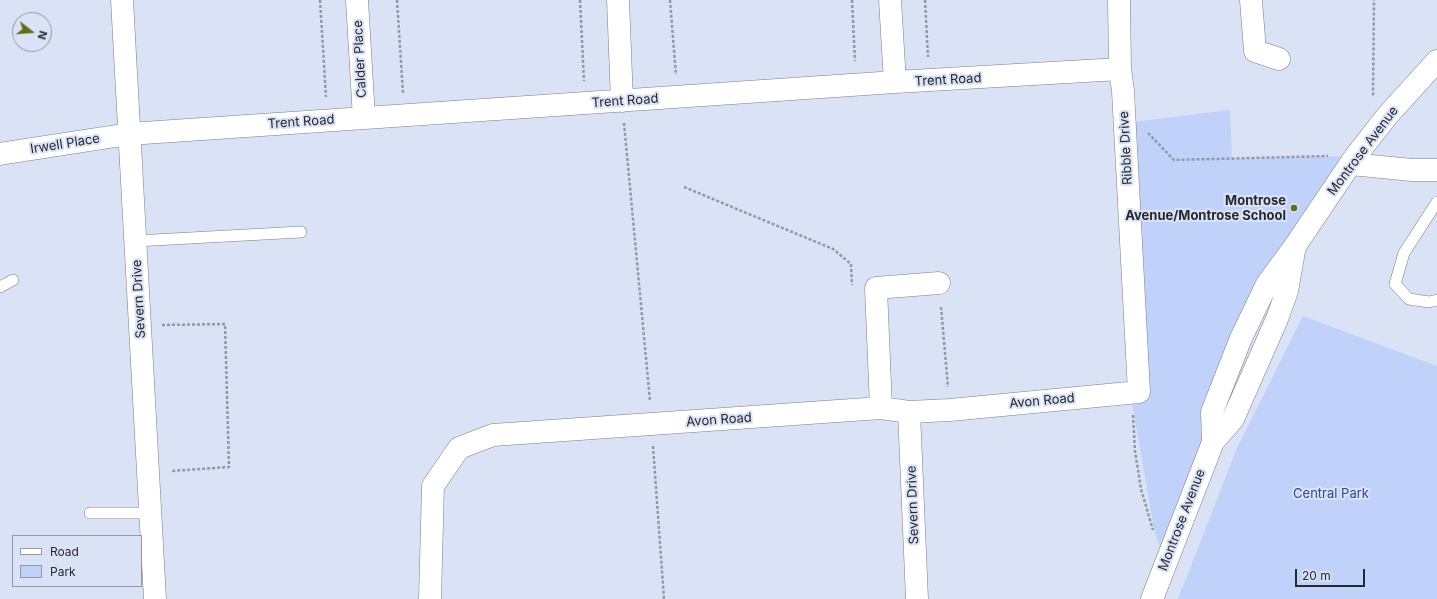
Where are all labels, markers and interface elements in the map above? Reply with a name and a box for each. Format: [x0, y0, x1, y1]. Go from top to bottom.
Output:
north arrow [12, 12, 52, 52]
street label: Calder Place [350, 20, 370, 98]
text: N [35, 29, 50, 41]
street label: Trent Road [914, 70, 982, 90]
street label: Trent Road [591, 91, 659, 111]
street label: Montrose Avenue [1324, 103, 1402, 199]
street label: Ribble Drive [1116, 111, 1136, 185]
street label: Trent Road [267, 112, 335, 132]
street label: Irwell Place [29, 131, 101, 157]
place label: Montrose Avenue/Montrose School [1125, 193, 1286, 224]
marker: Montrose Avenue/Montrose School [1289, 203, 1299, 213]
street label: Severn Drive [129, 259, 149, 339]
street label: Avon Road [1009, 390, 1075, 412]
street label: Avon Road [686, 410, 752, 430]
street label: Severn Drive [904, 465, 922, 545]
street label: Montrose Avenue [1155, 467, 1209, 573]
park label: Central Park [1293, 486, 1369, 502]
legend [12, 535, 142, 587]
text: Road [50, 544, 79, 559]
scale bar [1297, 561, 1367, 587]
text: Park [50, 564, 76, 579]
text: 20 m [1302, 568, 1331, 583]

